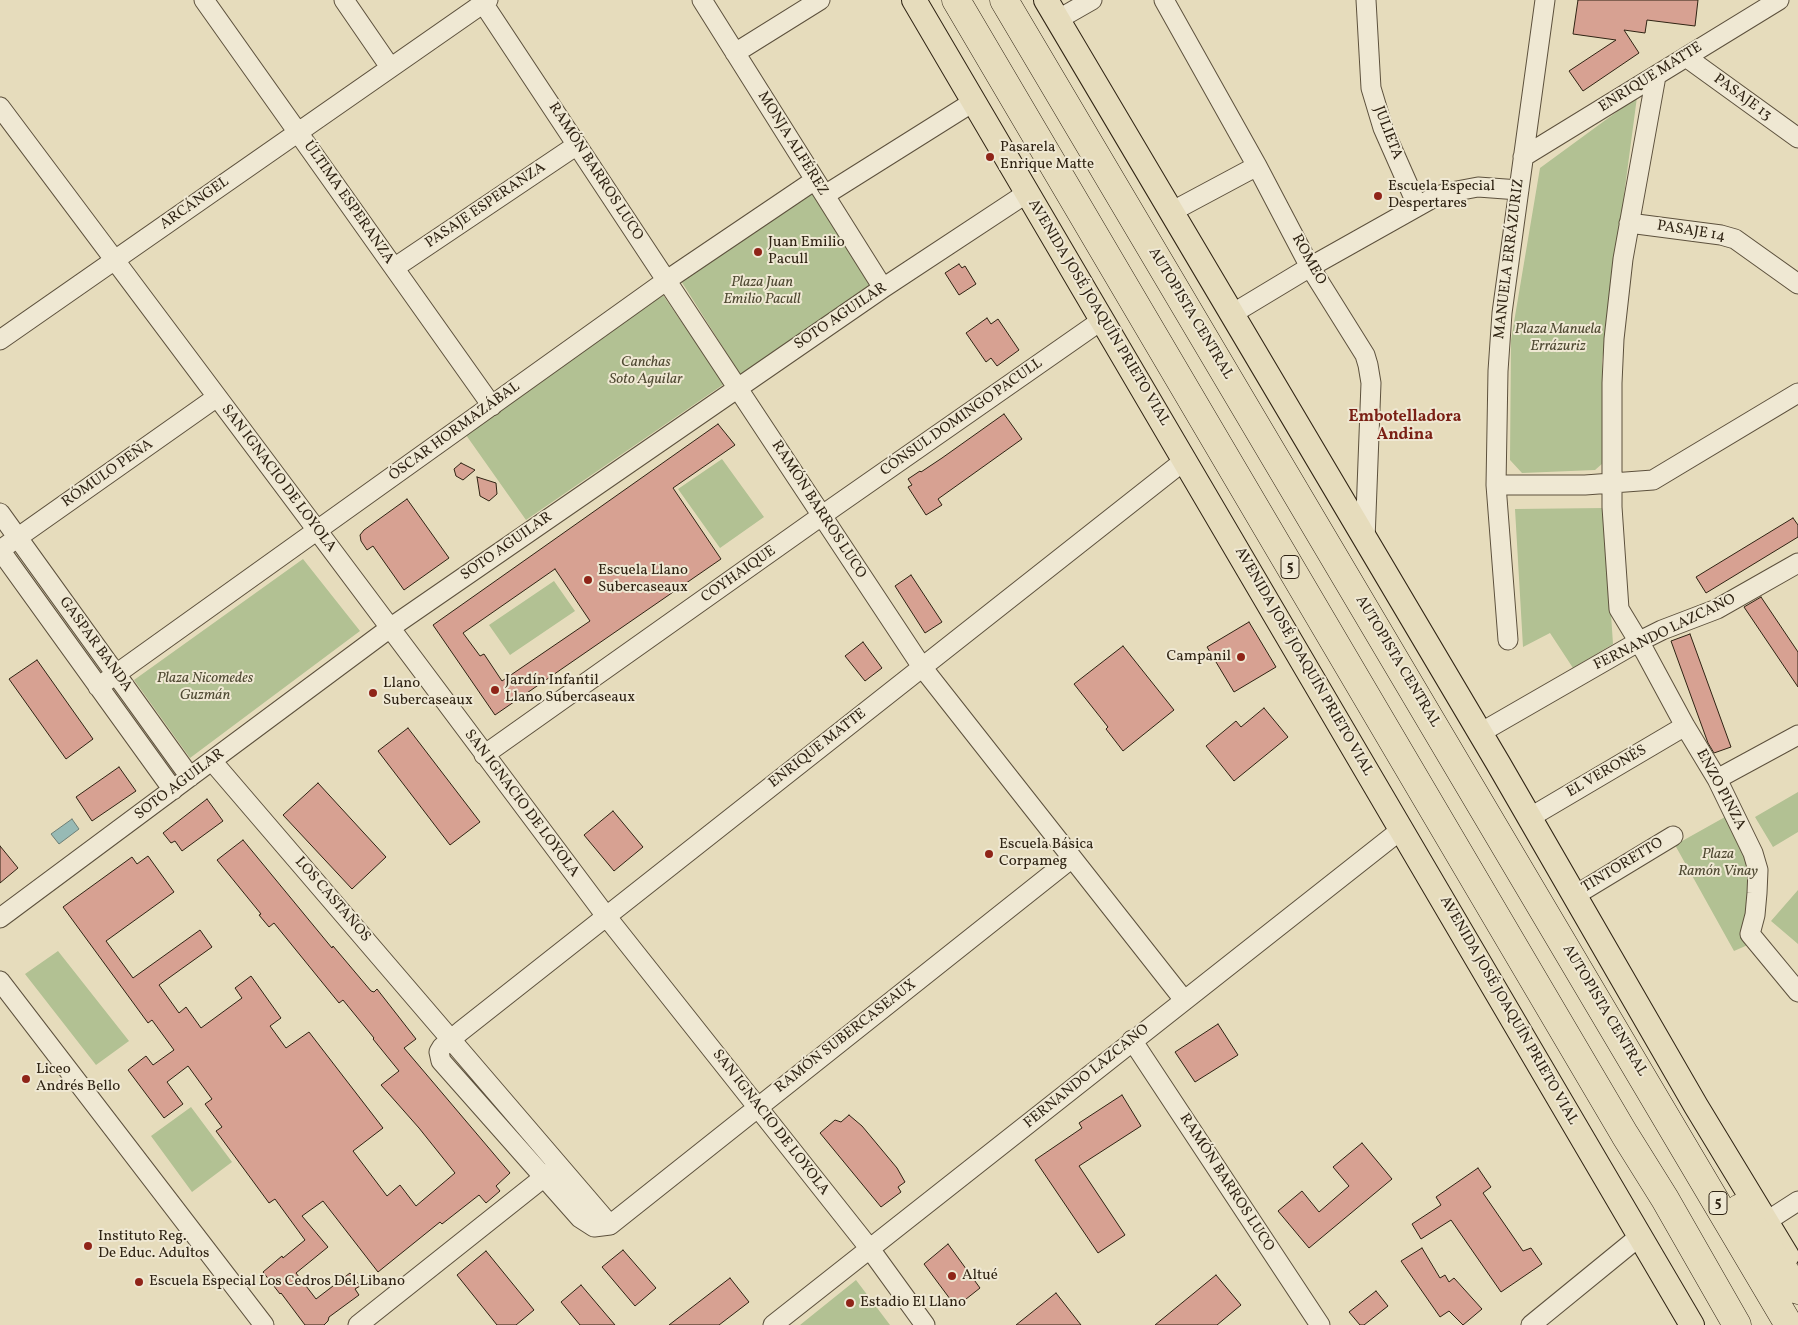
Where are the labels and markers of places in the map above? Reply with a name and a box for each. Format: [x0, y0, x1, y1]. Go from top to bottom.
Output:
place label: Pasarela Enrique Matte [1000, 139, 1094, 174]
marker: Pasarela Enrique Matte [984, 151, 996, 163]
place label: Escuela Especial Despertares [1388, 178, 1495, 213]
marker: Escuela Especial Despertares [1372, 190, 1384, 202]
place label: Juan Emilio Pacull [768, 234, 845, 269]
marker: Juan Emilio Pacull [752, 246, 764, 258]
place label: Escuela Llano Subercaseaux [598, 562, 688, 597]
marker: Escuela Llano Subercaseaux [582, 574, 594, 586]
place label: Campanil [1166, 648, 1231, 666]
marker: Campanil [1235, 651, 1247, 663]
place label: Jardín Infantil Llano Subercaseaux [505, 672, 635, 707]
place label: Llano Subercaseaux [383, 675, 473, 710]
marker: Jardín Infantil Llano Subercaseaux [489, 684, 501, 696]
marker: Llano Subercaseaux [367, 687, 379, 699]
place label: Escuela Básica Corpameg [999, 836, 1094, 871]
marker: Escuela Básica Corpameg [983, 848, 995, 860]
place label: Liceo Andrés Bello [36, 1061, 120, 1096]
marker: Liceo Andrés Bello [20, 1073, 32, 1085]
place label: Instituto Reg. De Educ. Adultos [98, 1228, 209, 1263]
marker: Instituto Reg. De Educ. Adultos [82, 1240, 94, 1252]
place label: Altué [962, 1267, 998, 1285]
marker: Altué [946, 1270, 958, 1282]
place label: Escuela Especial Los Cedros Del Libano [149, 1273, 405, 1291]
marker: Escuela Especial Los Cedros Del Libano [133, 1276, 145, 1288]
place label: Estadio El Llano [860, 1294, 966, 1312]
marker: Estadio El Llano [844, 1297, 856, 1309]

